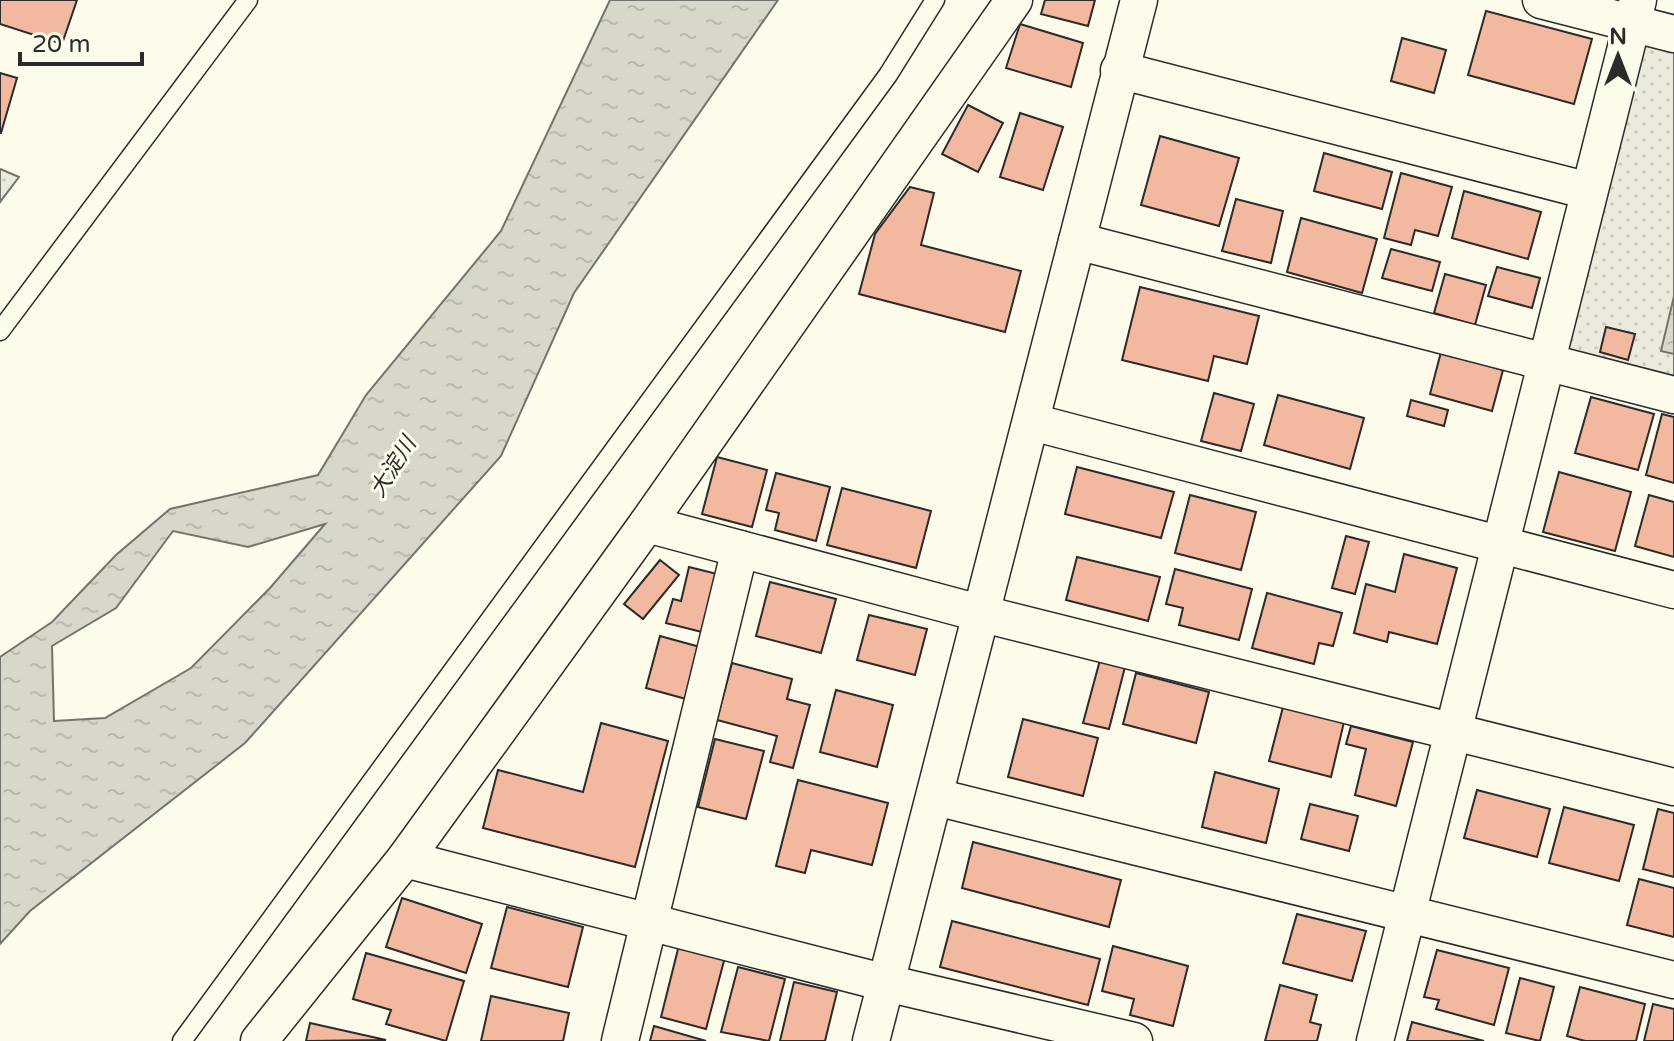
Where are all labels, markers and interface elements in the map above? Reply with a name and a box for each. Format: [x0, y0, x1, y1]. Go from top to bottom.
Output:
scale bar [20, 16, 142, 66]
north arrow [1578, 16, 1658, 96]
text: N [1609, 24, 1627, 50]
text: 20 m [32, 30, 90, 59]
water label: 大淀川 [364, 430, 423, 502]

